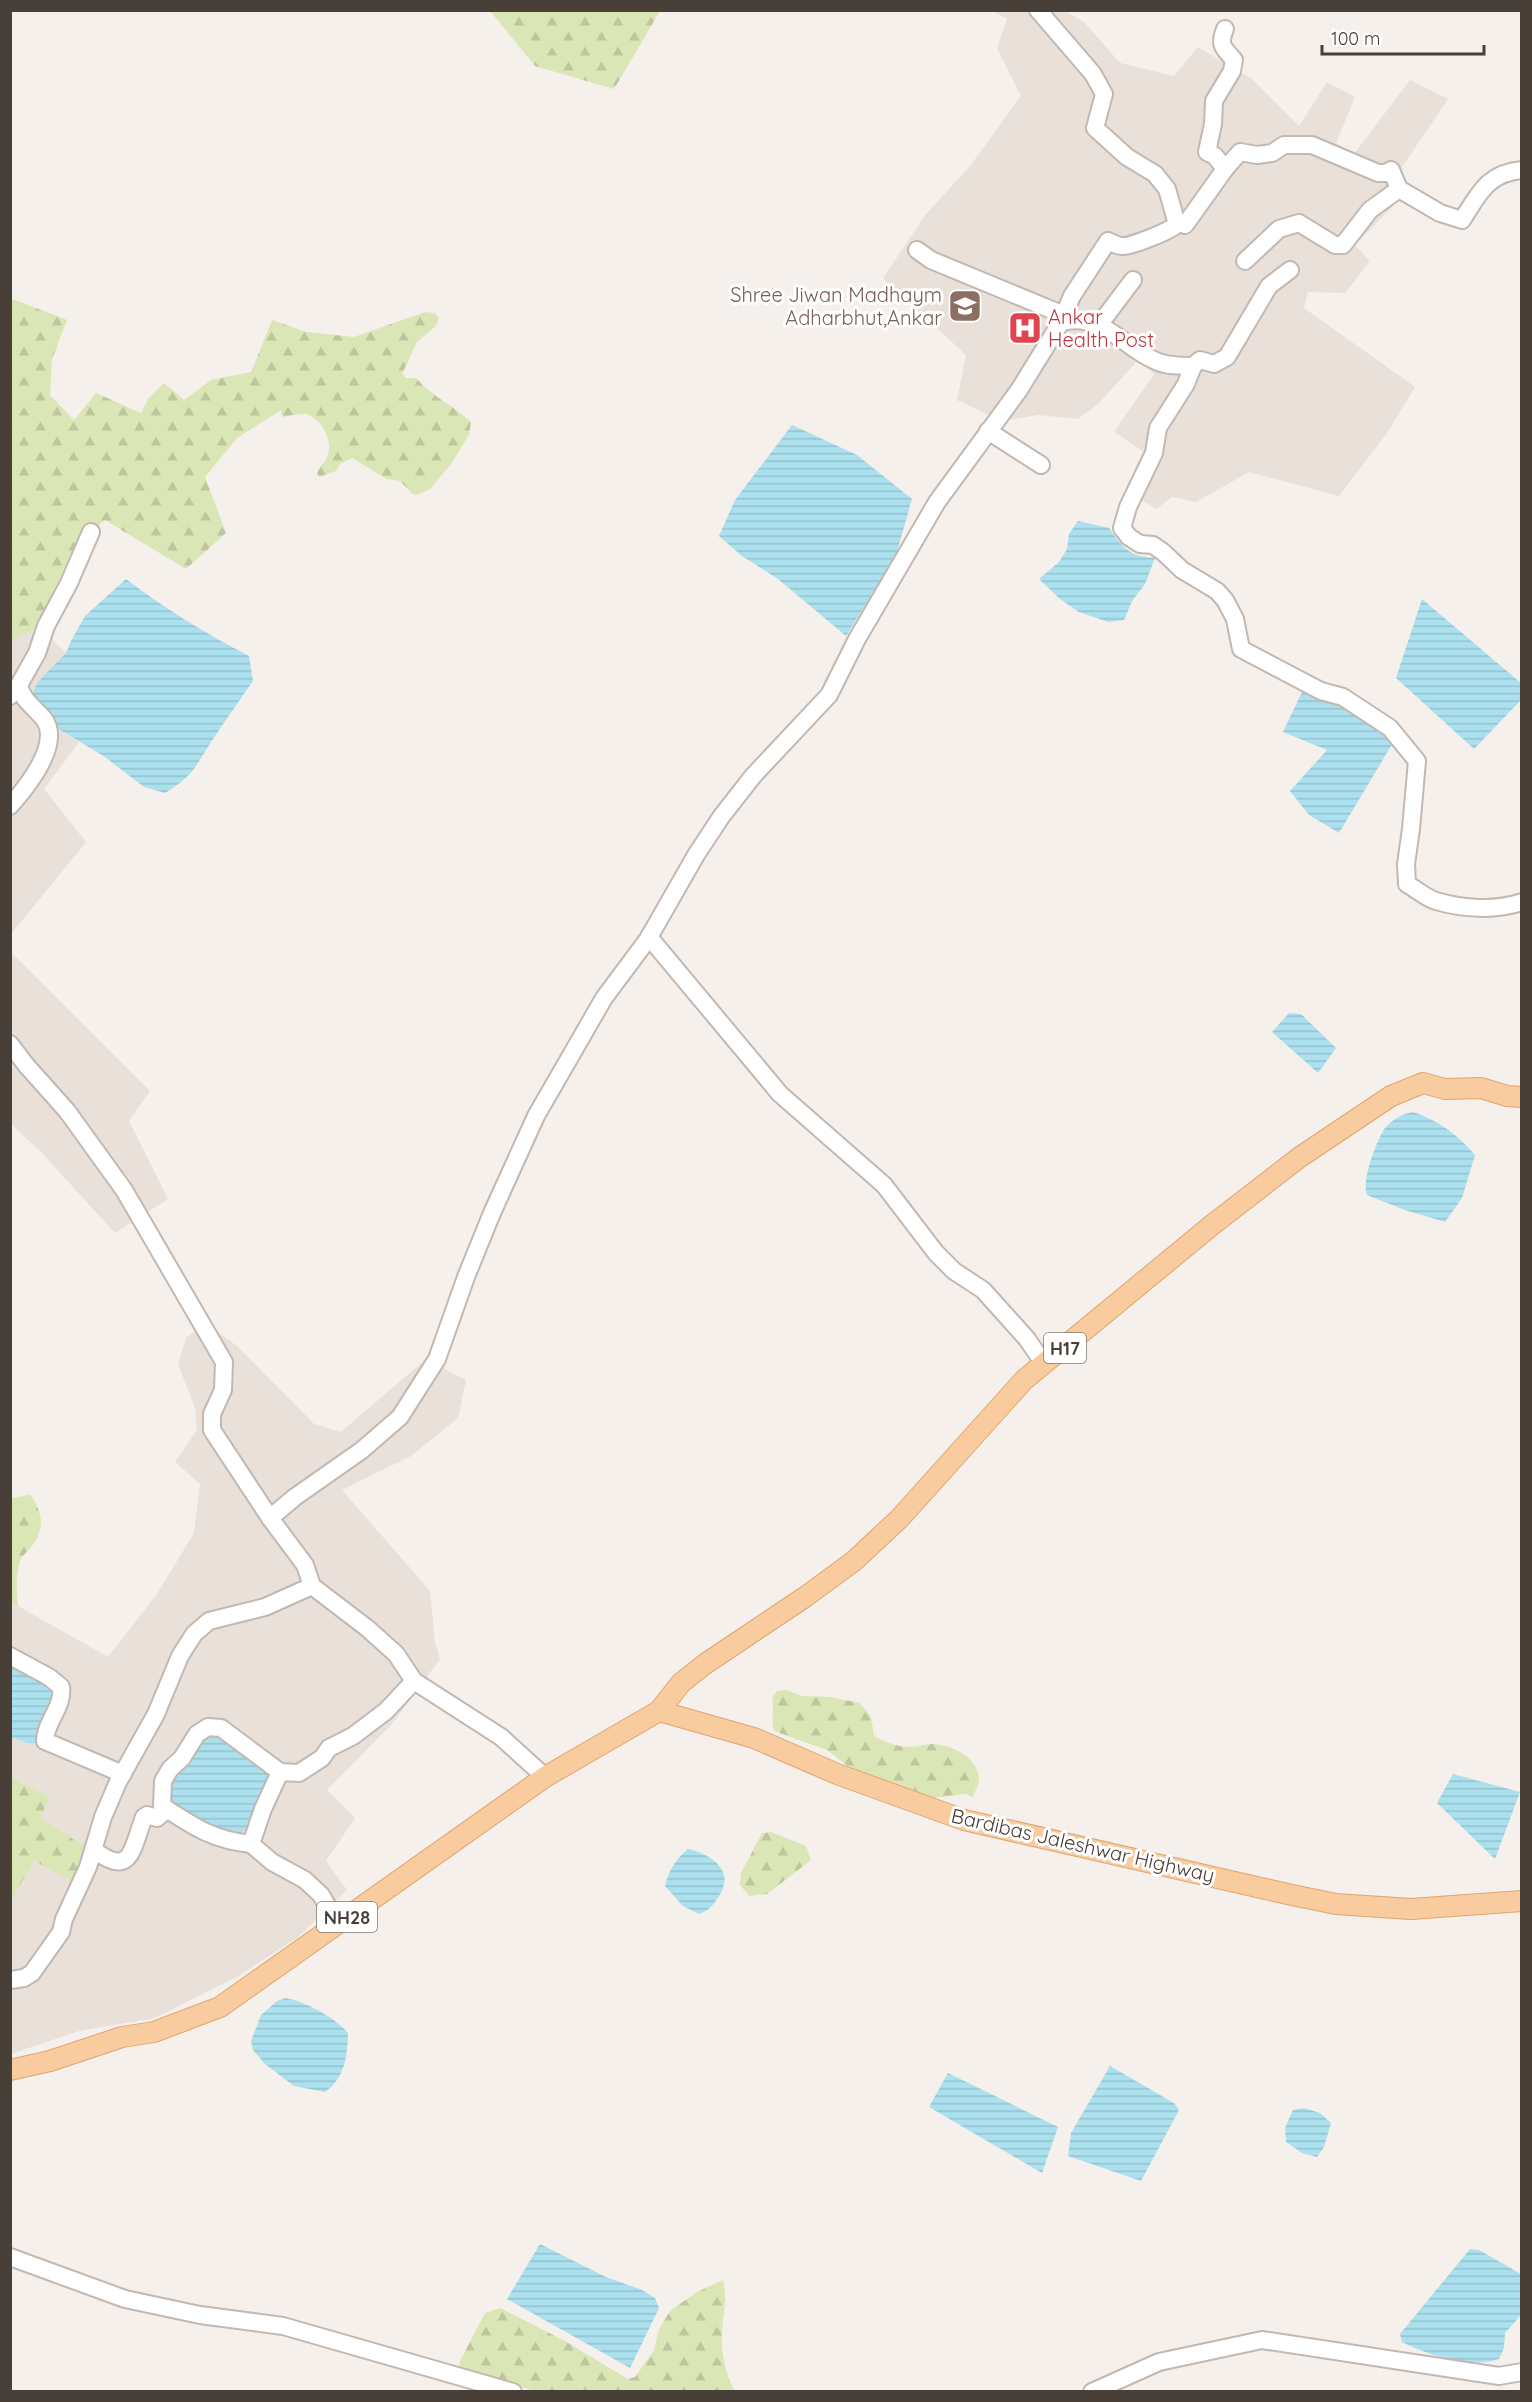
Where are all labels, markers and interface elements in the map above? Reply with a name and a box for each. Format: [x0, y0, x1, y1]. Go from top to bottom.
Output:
scale bar [1322, 18, 1484, 56]
text: 100 m [1331, 27, 1380, 50]
place label: Shree Jiwan Madhaym Adharbhut,Ankar [730, 282, 942, 330]
school or university icon: Shree Jiwan Madhaym Adharbhut,Ankar [947, 288, 983, 324]
place label: Ankar Health Post [1048, 304, 1154, 352]
hospital icon: Ankar Health Post [1007, 310, 1043, 346]
road number: H17 [1044, 1333, 1086, 1363]
street label: Bardibas Jaleshwar Highway [949, 1803, 1217, 1887]
road number: NH28 [317, 1902, 377, 1932]

